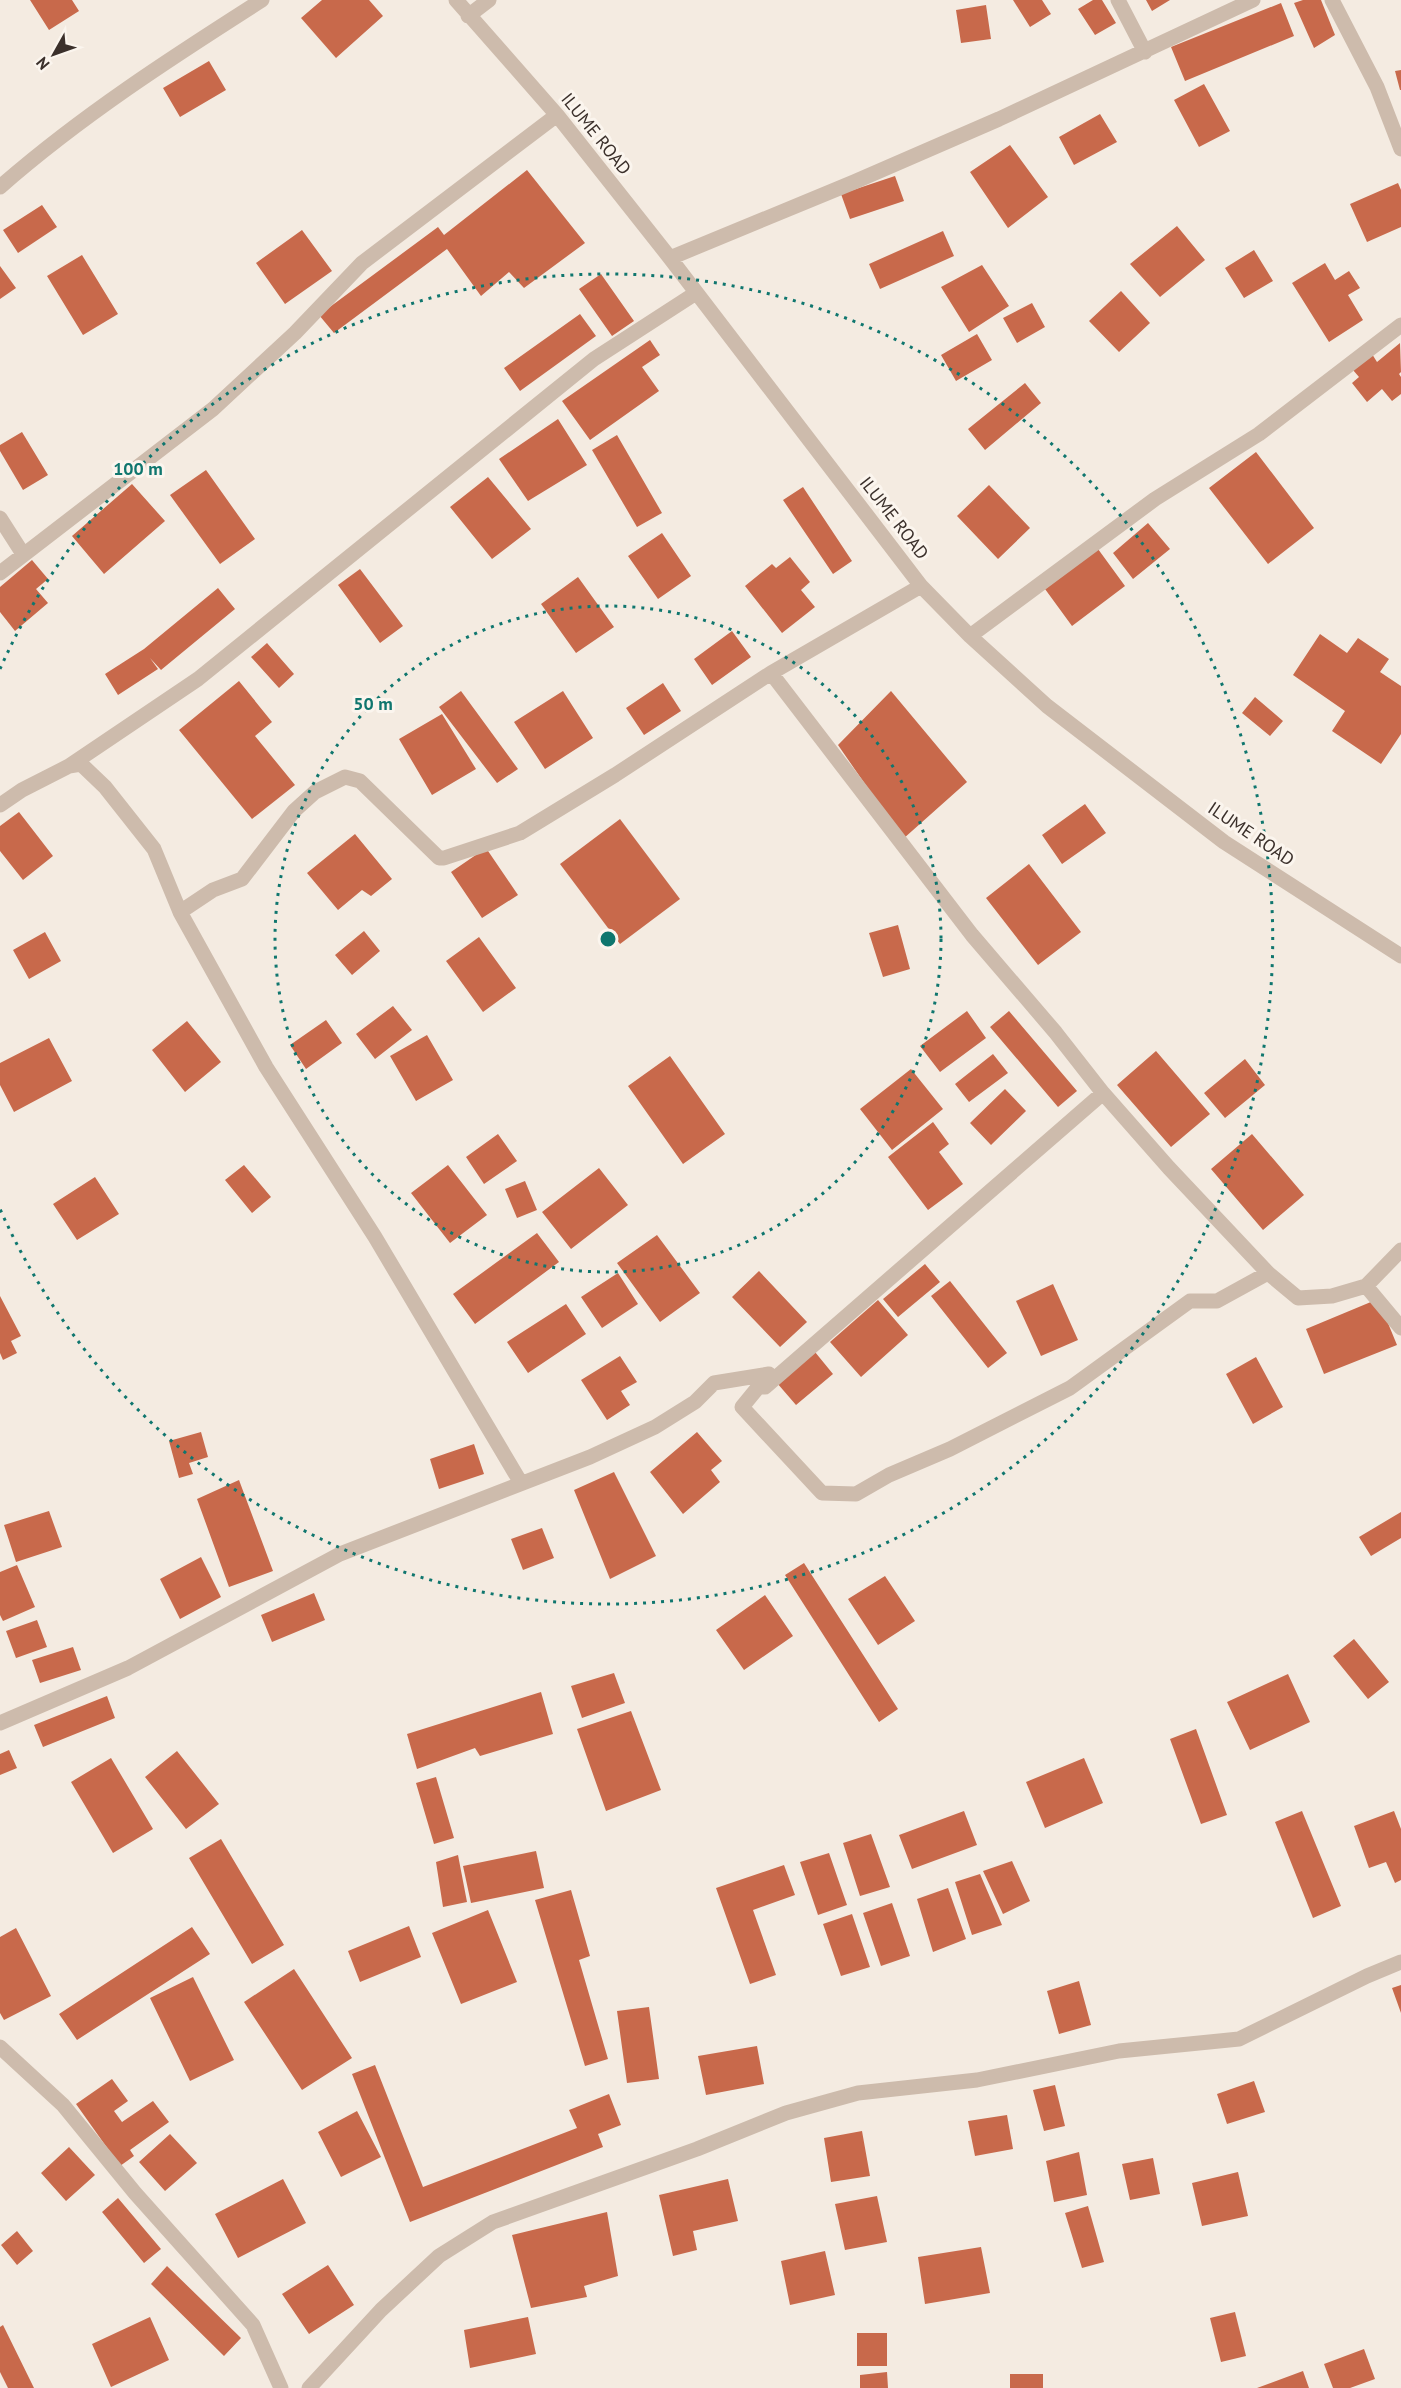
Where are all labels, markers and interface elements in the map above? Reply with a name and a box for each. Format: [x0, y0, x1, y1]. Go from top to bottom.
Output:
north arrow [24, 24, 84, 84]
text: N [31, 53, 54, 74]
street label: ILUME ROAD [556, 88, 636, 179]
text: 100 m [113, 457, 163, 480]
street label: ILUME ROAD [855, 472, 934, 564]
text: 50 m [353, 692, 393, 715]
street label: ILUME ROAD [1204, 796, 1299, 871]
centre of rings [598, 929, 618, 949]

